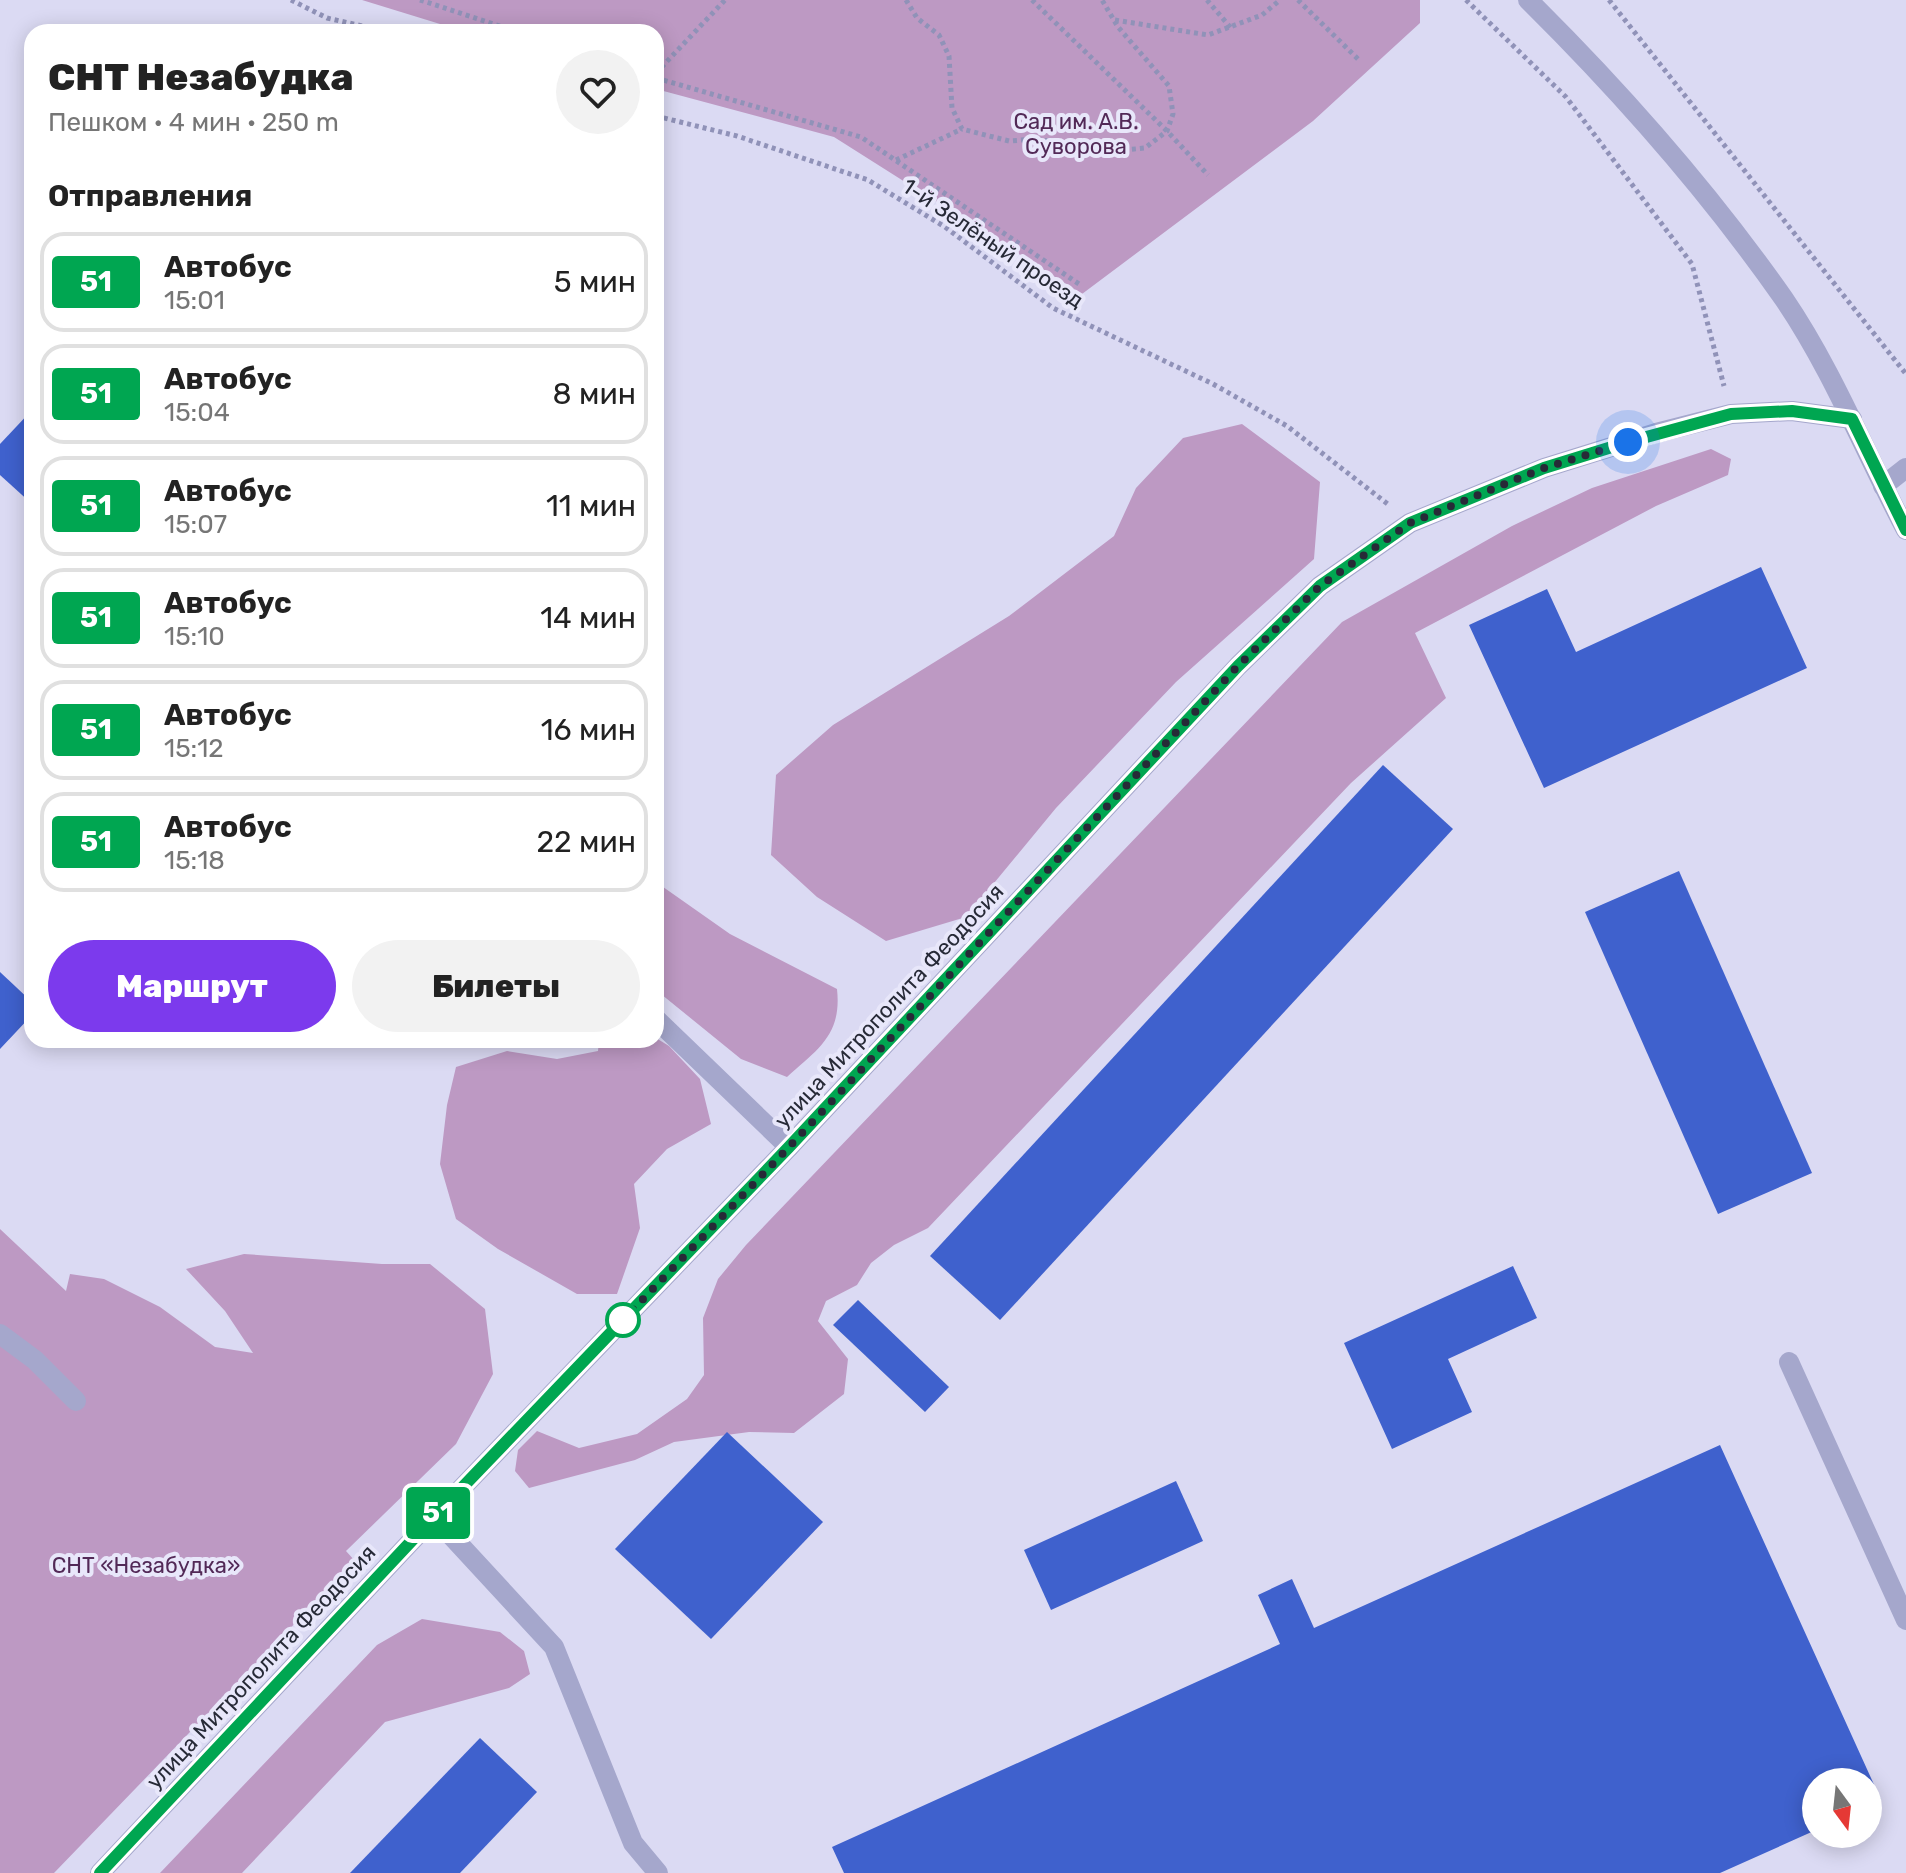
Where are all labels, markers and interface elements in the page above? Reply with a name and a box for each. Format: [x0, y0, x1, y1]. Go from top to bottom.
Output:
button: heart [556, 50, 640, 134]
text: СНТ Незабудка [48, 54, 354, 100]
text: Пешком · 4 мин · 250 m [48, 107, 339, 138]
park label: Сад им. А.В. Суворова [1013, 108, 1139, 160]
street label: 1-й Зелёный проезд [897, 172, 1089, 314]
text: Отправления [48, 178, 252, 214]
text: Автобус [164, 249, 292, 285]
text: 5 мин [554, 264, 636, 300]
text: 51 [80, 265, 112, 298]
text: 15:01 [164, 285, 225, 316]
text: Автобус [164, 361, 292, 397]
text: 8 мин [553, 376, 636, 412]
text: 51 [80, 377, 112, 410]
text: 15:04 [164, 397, 230, 428]
your location [1608, 422, 1648, 462]
text: Автобус [164, 473, 292, 509]
text: 11 мин [546, 488, 636, 524]
text: 51 [80, 489, 112, 522]
text: 15:07 [164, 509, 227, 540]
text: Автобус [164, 585, 292, 621]
text: 14 мин [540, 600, 636, 636]
text: 51 [80, 601, 112, 634]
text: 15:10 [164, 621, 225, 652]
text: Автобус [164, 697, 292, 733]
text: 16 мин [541, 712, 636, 748]
text: 51 [80, 713, 112, 746]
text: 15:12 [164, 733, 224, 764]
text: Автобус [164, 809, 292, 845]
text: 22 мин [536, 824, 636, 860]
text: 51 [80, 825, 112, 858]
text: 15:18 [164, 845, 225, 876]
street label: улица Митрополита Феодосия [769, 878, 1009, 1134]
button: Маршрут [48, 940, 336, 1032]
button: Билеты [352, 940, 640, 1032]
unlabelled marker [606, 1303, 640, 1337]
line badge: 51 [402, 1487, 474, 1539]
text: 51 [422, 1496, 454, 1529]
street label: улица Митрополита Феодосия [141, 1539, 381, 1795]
park label: СНТ «Незабудка» [52, 1552, 240, 1579]
north arrow [1802, 1768, 1882, 1848]
map controls [1802, 1768, 1882, 1848]

